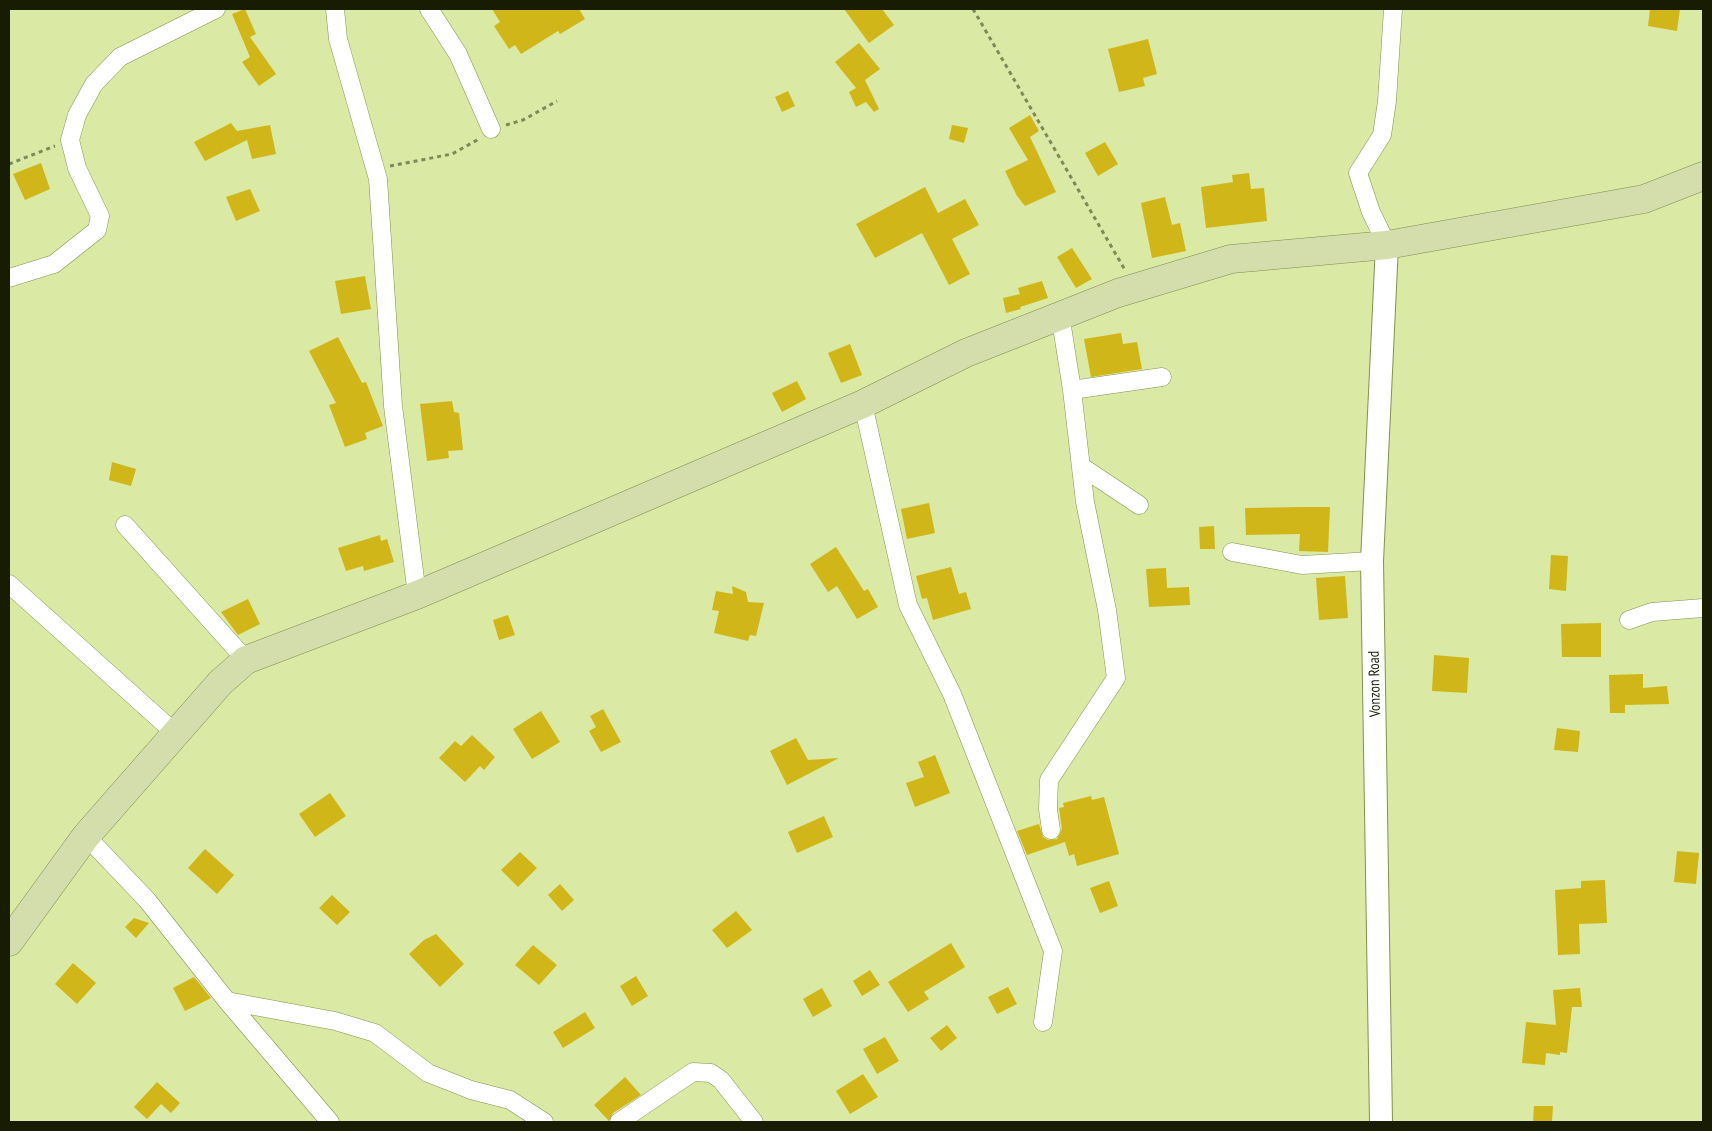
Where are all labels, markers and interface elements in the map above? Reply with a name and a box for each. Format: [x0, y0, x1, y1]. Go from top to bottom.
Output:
street label: Vonzon Road [1365, 651, 1385, 717]

